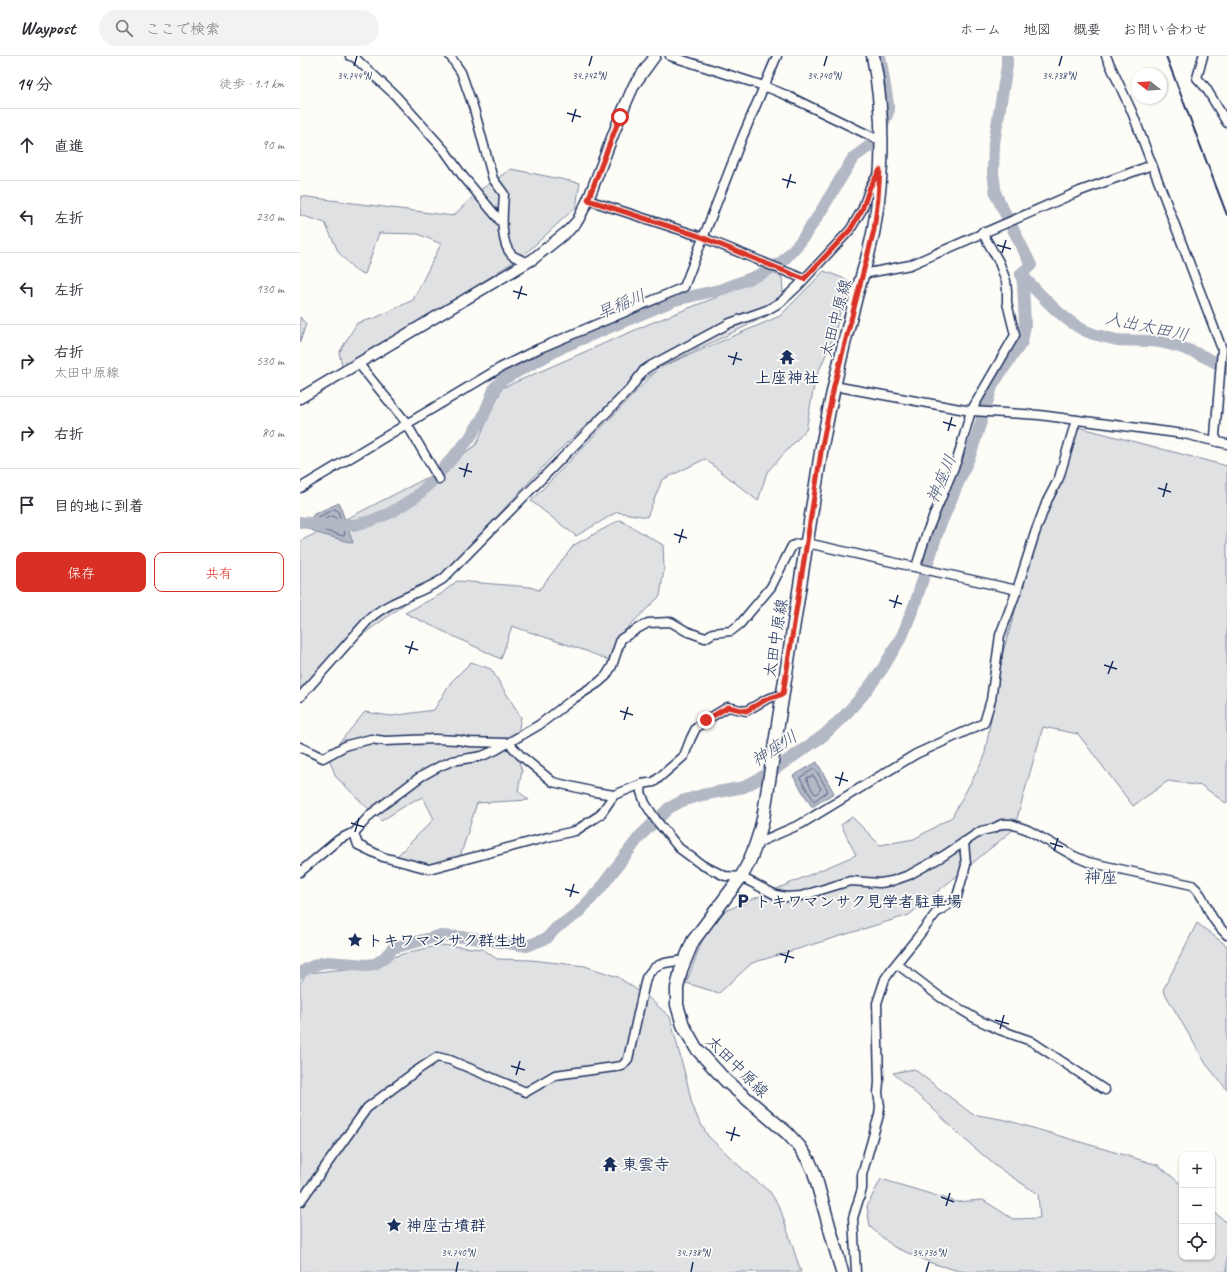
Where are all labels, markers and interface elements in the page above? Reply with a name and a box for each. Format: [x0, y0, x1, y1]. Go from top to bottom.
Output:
search box [99, 10, 379, 46]
text: Waypost [20, 16, 75, 40]
icon: search [113, 17, 135, 39]
text: ここで検索 [145, 20, 220, 39]
text: ホーム [960, 21, 1001, 38]
text: 地図 [1023, 21, 1051, 38]
text: 概要 [1073, 21, 1101, 38]
text: お問い合わせ [1123, 21, 1207, 38]
north arrow [1131, 68, 1167, 104]
text: 34.744°N [337, 69, 373, 82]
text: 34.742°N [572, 69, 608, 82]
text: 34.740°N [807, 69, 843, 82]
text: 34.738°N [1042, 69, 1078, 82]
text: 14 分 [16, 74, 52, 95]
text: 徒歩 · 1.1 km [219, 76, 284, 92]
route start [611, 108, 629, 126]
icon: ahead [16, 134, 38, 156]
text: 直進 [54, 137, 84, 156]
text: 90 m [262, 137, 284, 153]
icon: left [16, 206, 38, 228]
text: 左折 [54, 209, 84, 228]
text: 230 m [256, 209, 284, 225]
street label: 太田中原線 [816, 277, 856, 359]
icon: left [16, 278, 38, 300]
text: 左折 [54, 281, 84, 300]
text: 130 m [256, 281, 284, 297]
water label: 早稲川 [594, 285, 649, 324]
water label: 入出太田川 [1103, 307, 1191, 346]
text: 右折 [54, 343, 84, 362]
temple icon: 上座神社 [778, 348, 796, 366]
icon: right [16, 350, 38, 372]
text: 530 m [256, 353, 284, 369]
text: 太田中原線 [54, 365, 119, 381]
place label: 上座神社 [755, 368, 819, 388]
icon: right [16, 422, 38, 444]
text: 右折 [54, 425, 84, 444]
text: 80 m [262, 425, 284, 441]
water label: 神座川 [922, 452, 961, 507]
icon: arrive [16, 494, 38, 516]
text: 目的地に到着 [54, 497, 144, 516]
button: 保存 [16, 552, 146, 592]
button: 共有 [154, 552, 284, 592]
street label: 太田中原線 [760, 597, 792, 679]
route end [697, 711, 715, 729]
water label: 神座川 [747, 726, 801, 771]
district label: 神座 [1084, 867, 1118, 888]
parking icon: トキワマンサク見学者駐車場 [734, 892, 752, 910]
place label: トキワマンサク見学者駐車場 [755, 892, 962, 912]
place icon: トキワマンサク群生地 [346, 931, 364, 949]
place label: トキワマンサク群生地 [367, 931, 526, 951]
street label: 太田中原線 [702, 1031, 773, 1102]
map controls [1179, 1152, 1215, 1260]
button: + [1179, 1152, 1215, 1188]
temple icon: 東雲寺 [601, 1155, 619, 1173]
place label: 東雲寺 [622, 1155, 670, 1175]
button: − [1179, 1188, 1215, 1224]
place icon: 神座古墳群 [385, 1216, 403, 1234]
place label: 神座古墳群 [406, 1216, 486, 1236]
button: locate [1179, 1224, 1215, 1260]
text: 34.740°N [441, 1246, 477, 1259]
text: 34.738°N [676, 1246, 712, 1259]
text: 34.736°N [912, 1246, 948, 1259]

